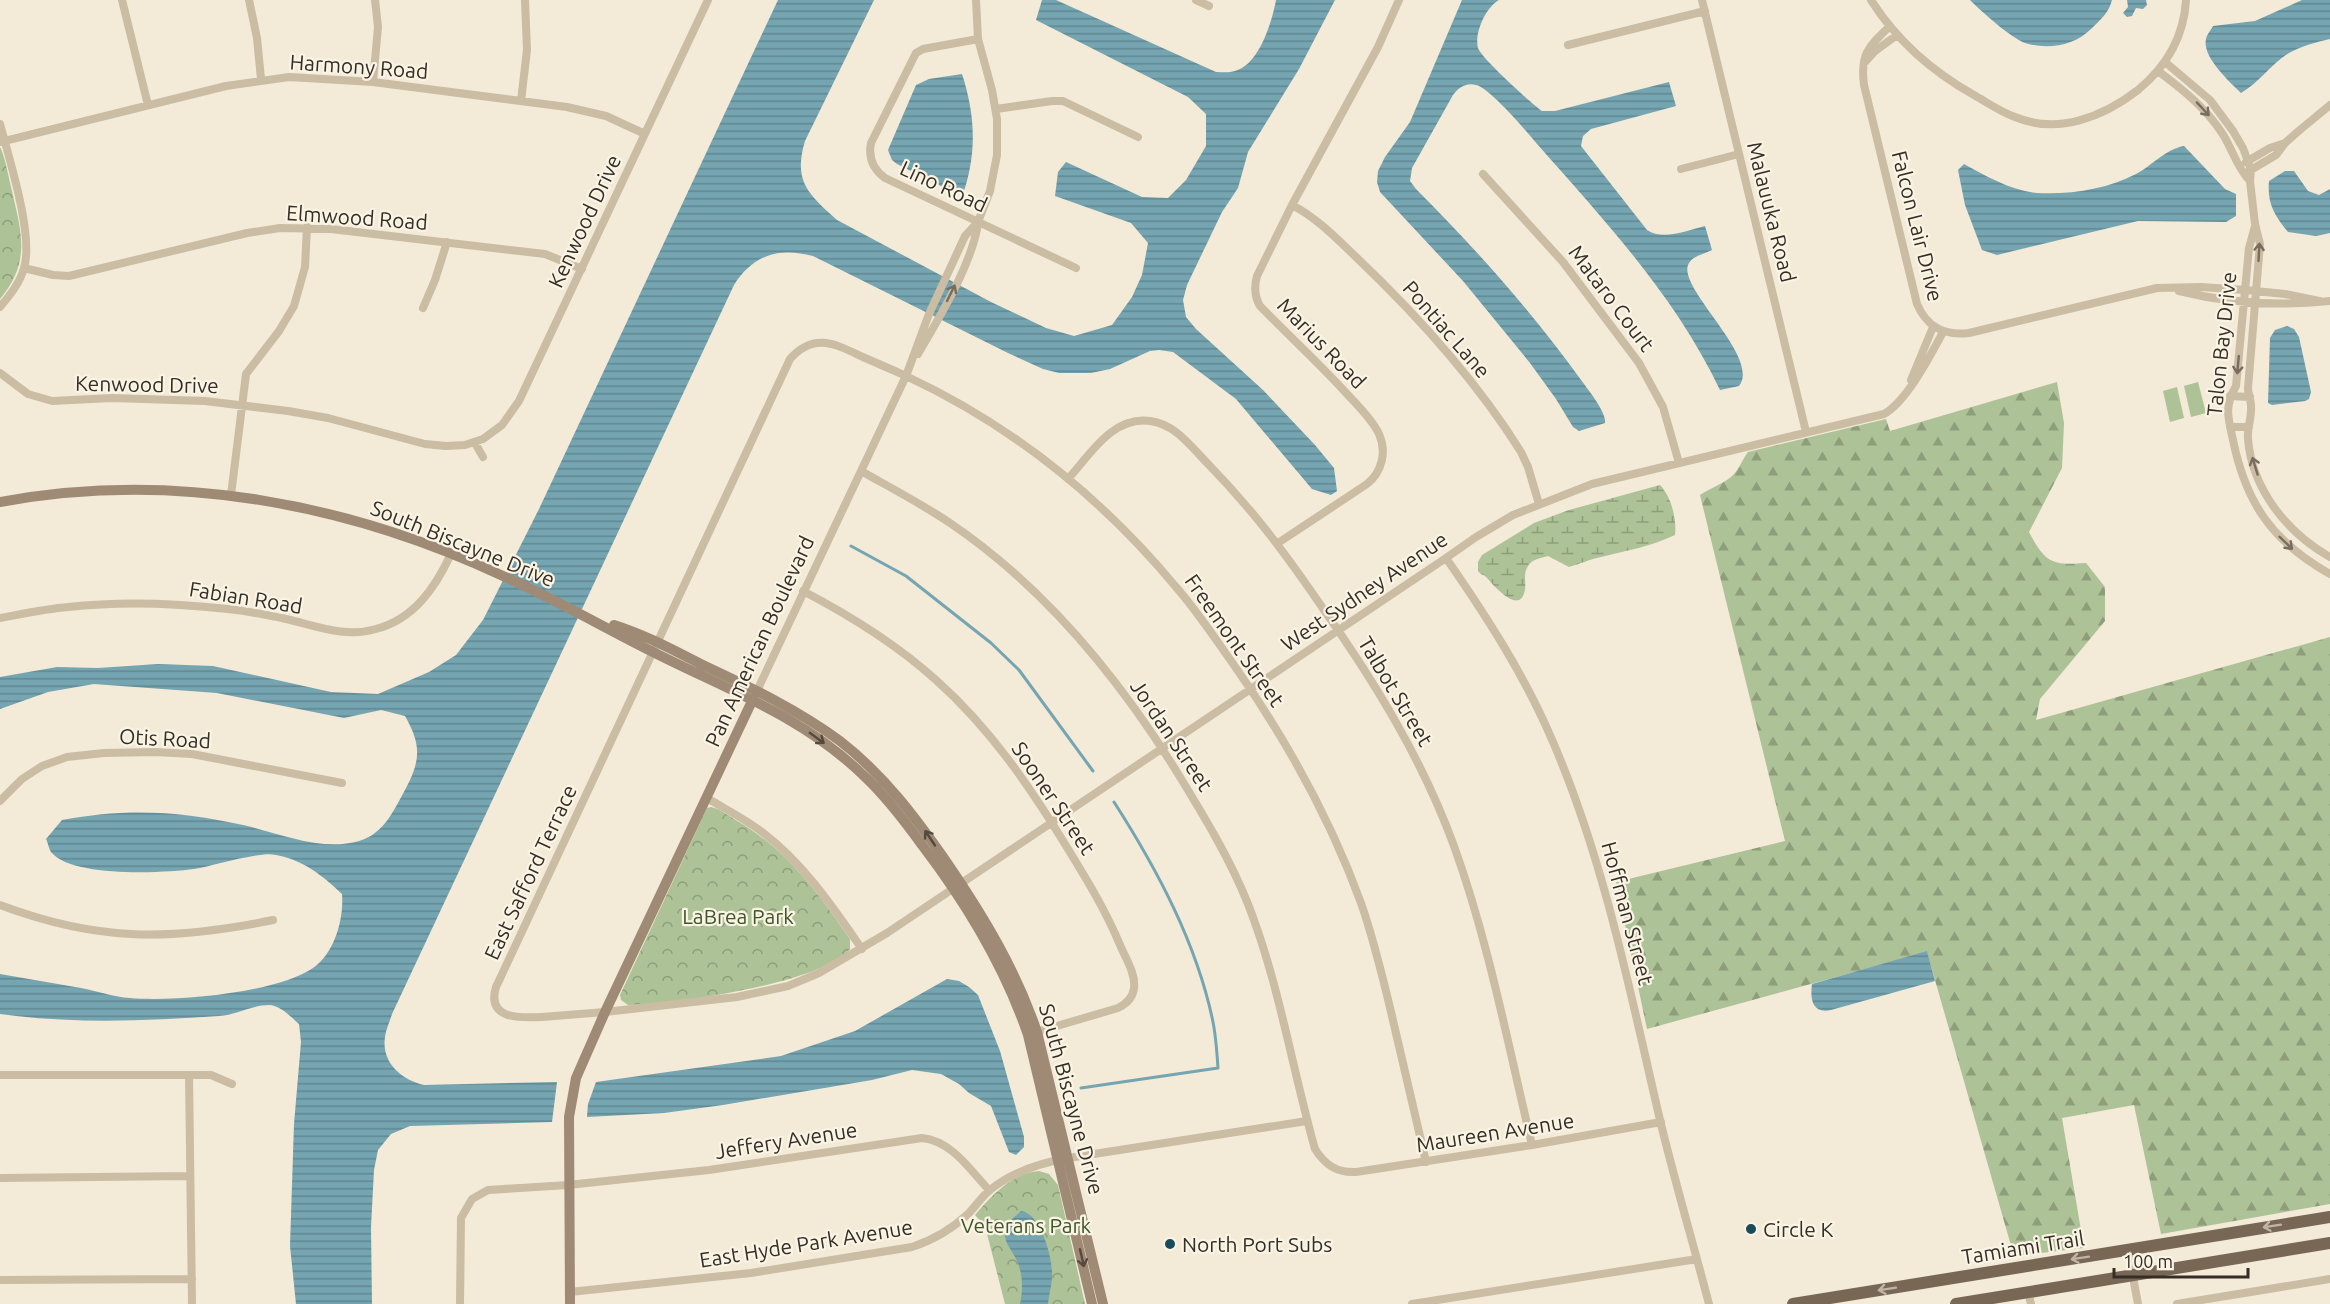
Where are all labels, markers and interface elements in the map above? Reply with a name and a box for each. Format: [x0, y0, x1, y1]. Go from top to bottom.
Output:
street label: Harmony Road [289, 49, 429, 83]
one-way arrow [2196, 101, 2210, 116]
street label: Malauuka Road [1743, 139, 1801, 285]
street label: Falcon Lair Drive [1888, 148, 1948, 304]
street label: Kenwood Drive [543, 151, 625, 291]
street label: Lino Road [897, 155, 991, 217]
street label: Elmwood Road [285, 200, 429, 234]
street label: Mataro Court [1564, 240, 1660, 356]
one-way arrow [2254, 243, 2265, 263]
street label: Talon Bay Drive [2201, 271, 2241, 417]
street label: Pontiac Lane [1398, 276, 1496, 382]
one-way arrow [945, 284, 957, 302]
street label: Marius Road [1273, 293, 1371, 393]
one-way arrow [2232, 355, 2243, 375]
street label: Kenwood Drive [75, 371, 219, 397]
one-way arrow [2249, 457, 2260, 476]
street label: South Biscayne Drive [367, 495, 559, 591]
street label: West Sydney Avenue [1276, 526, 1452, 656]
street label: Pan American Boulevard [700, 532, 818, 750]
one-way arrow [2278, 536, 2293, 550]
street label: Freemont Street [1180, 569, 1290, 711]
street label: Fabian Road [188, 576, 304, 618]
street label: Talbot Street [1354, 632, 1438, 750]
street label: Jordan Street [1126, 675, 1218, 795]
street label: Otis Road [118, 724, 212, 752]
one-way arrow [809, 732, 825, 744]
street label: Sooner Street [1008, 737, 1100, 859]
street label: East Safford Terrace [479, 781, 581, 963]
one-way arrow [924, 830, 936, 847]
street label: Hoffman Street [1597, 839, 1659, 987]
park label: LaBrea Park [682, 904, 794, 928]
street label: South Biscayne Drive [1035, 1001, 1109, 1197]
street label: Maureen Avenue [1414, 1108, 1576, 1156]
street label: Jeffery Avenue [713, 1117, 859, 1163]
park label: Veterans Park [961, 1213, 1092, 1237]
street label: East Hyde Park Avenue [698, 1214, 914, 1272]
place label: Circle K [1763, 1217, 1834, 1241]
one-way arrow [2263, 1221, 2283, 1232]
marker: Circle K [1744, 1222, 1758, 1236]
street label: Tamiami Trail [1960, 1225, 2086, 1269]
place label: North Port Subs [1182, 1232, 1332, 1256]
marker: North Port Subs [1163, 1237, 1177, 1251]
scale bar [2114, 1241, 2248, 1279]
one-way arrow [1076, 1248, 1088, 1267]
text: 100 m [2123, 1251, 2173, 1271]
one-way arrow [2070, 1252, 2090, 1263]
one-way arrow [1878, 1283, 1898, 1294]

